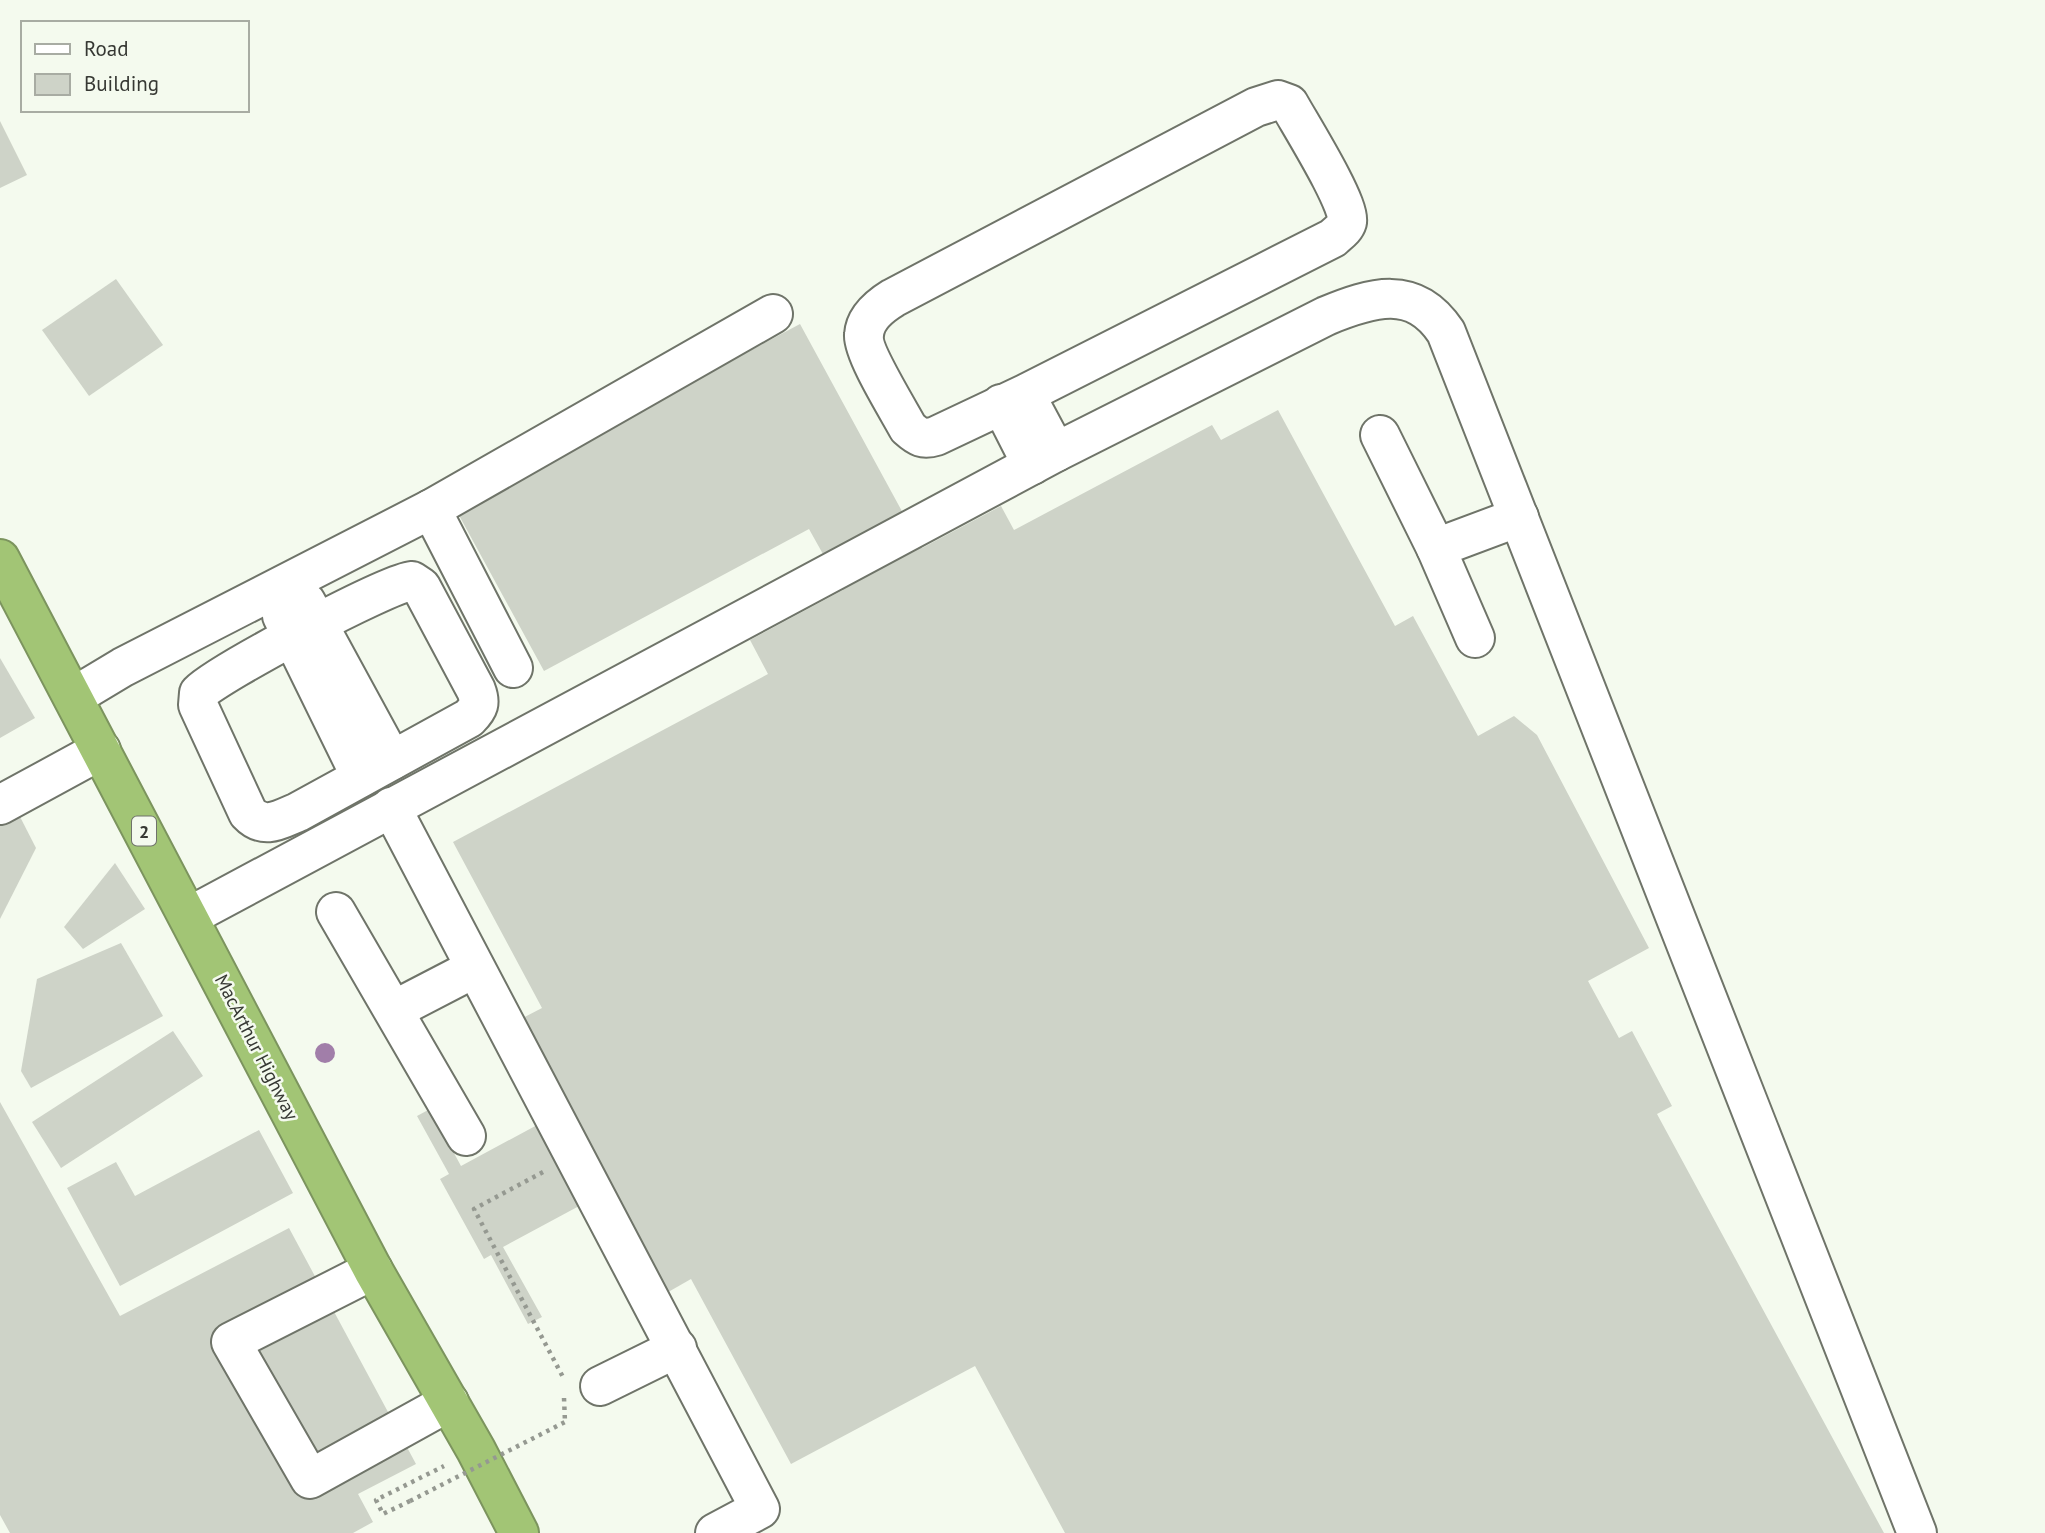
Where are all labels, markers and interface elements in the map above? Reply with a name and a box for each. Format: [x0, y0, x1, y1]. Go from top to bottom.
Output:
legend [21, 21, 248, 112]
text: Road [84, 35, 128, 62]
text: Building [84, 70, 159, 97]
road number: 2 [132, 816, 156, 846]
street label: MacArthur Highway [210, 970, 304, 1124]

